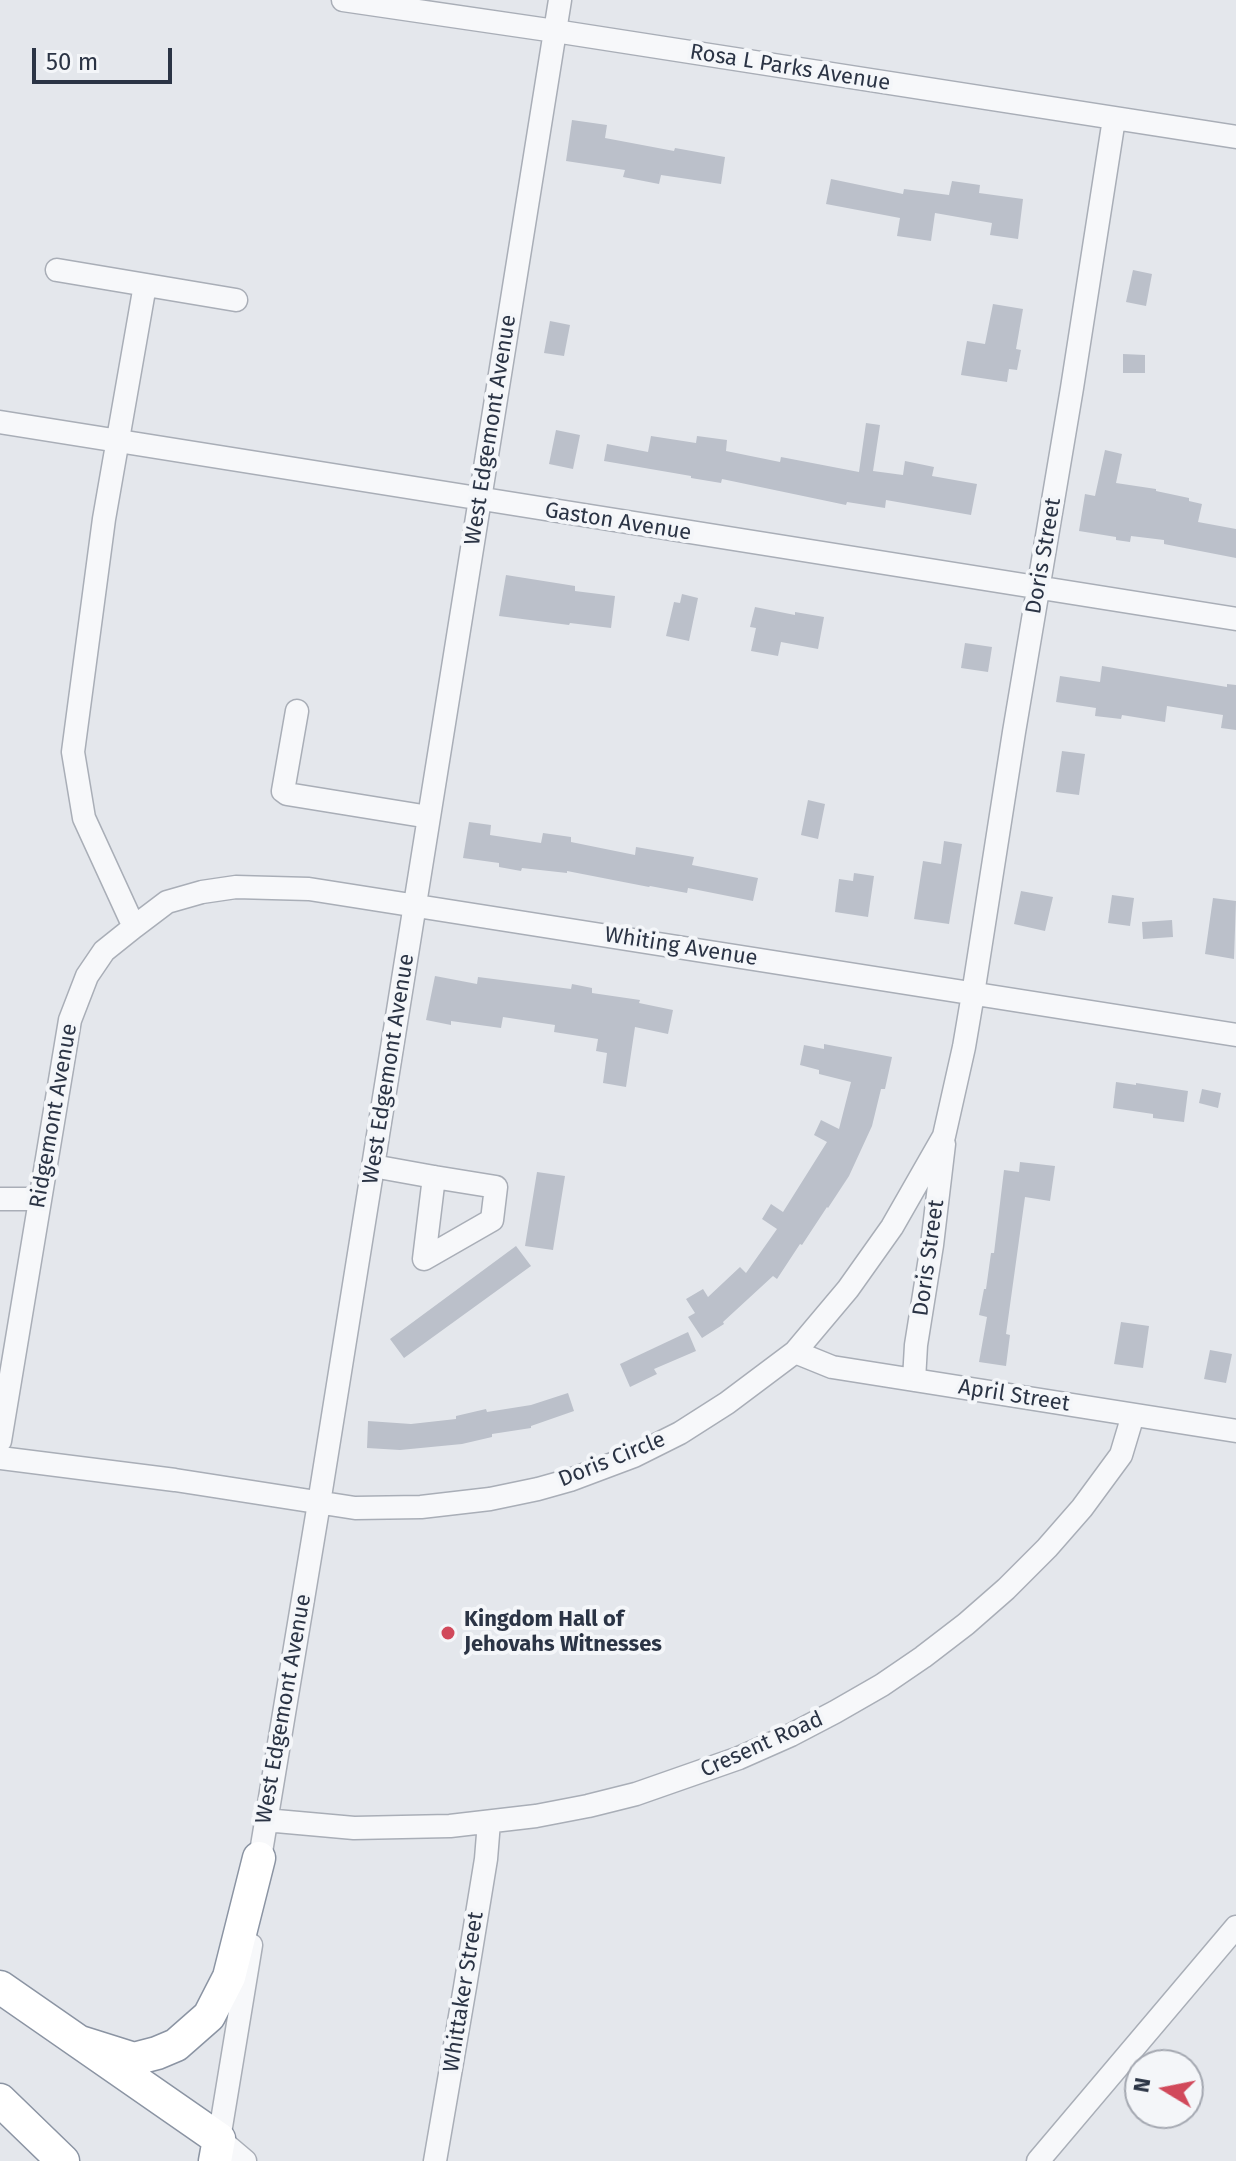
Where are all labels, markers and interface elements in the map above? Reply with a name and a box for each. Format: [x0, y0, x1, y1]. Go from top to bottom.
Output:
scale bar [36, 32, 176, 82]
street label: Rosa L Parks Avenue [688, 39, 892, 97]
text: 50 m [46, 48, 98, 76]
street label: West Edgemont Avenue [460, 313, 522, 547]
street label: Doris Street [1021, 496, 1067, 616]
street label: Gaston Avenue [543, 497, 693, 547]
street label: Whiting Avenue [603, 922, 759, 972]
street label: West Edgemont Avenue [358, 952, 420, 1186]
street label: Ridgemont Avenue [25, 1022, 83, 1210]
street label: Doris Street [908, 1198, 950, 1318]
street label: April Street [956, 1374, 1072, 1418]
street label: Doris Circle [555, 1427, 669, 1493]
street label: West Edgemont Avenue [251, 1592, 317, 1826]
place label: Kingdom Hall of Jehovahs Witnesses [464, 1607, 662, 1658]
marker: Kingdom Hall of Jehovahs Witnesses [439, 1624, 457, 1642]
street label: Cresent Road [697, 1706, 827, 1784]
street label: Whittaker Street [438, 1910, 490, 2074]
north arrow [1124, 2049, 1204, 2129]
text: N [1127, 2076, 1156, 2095]

